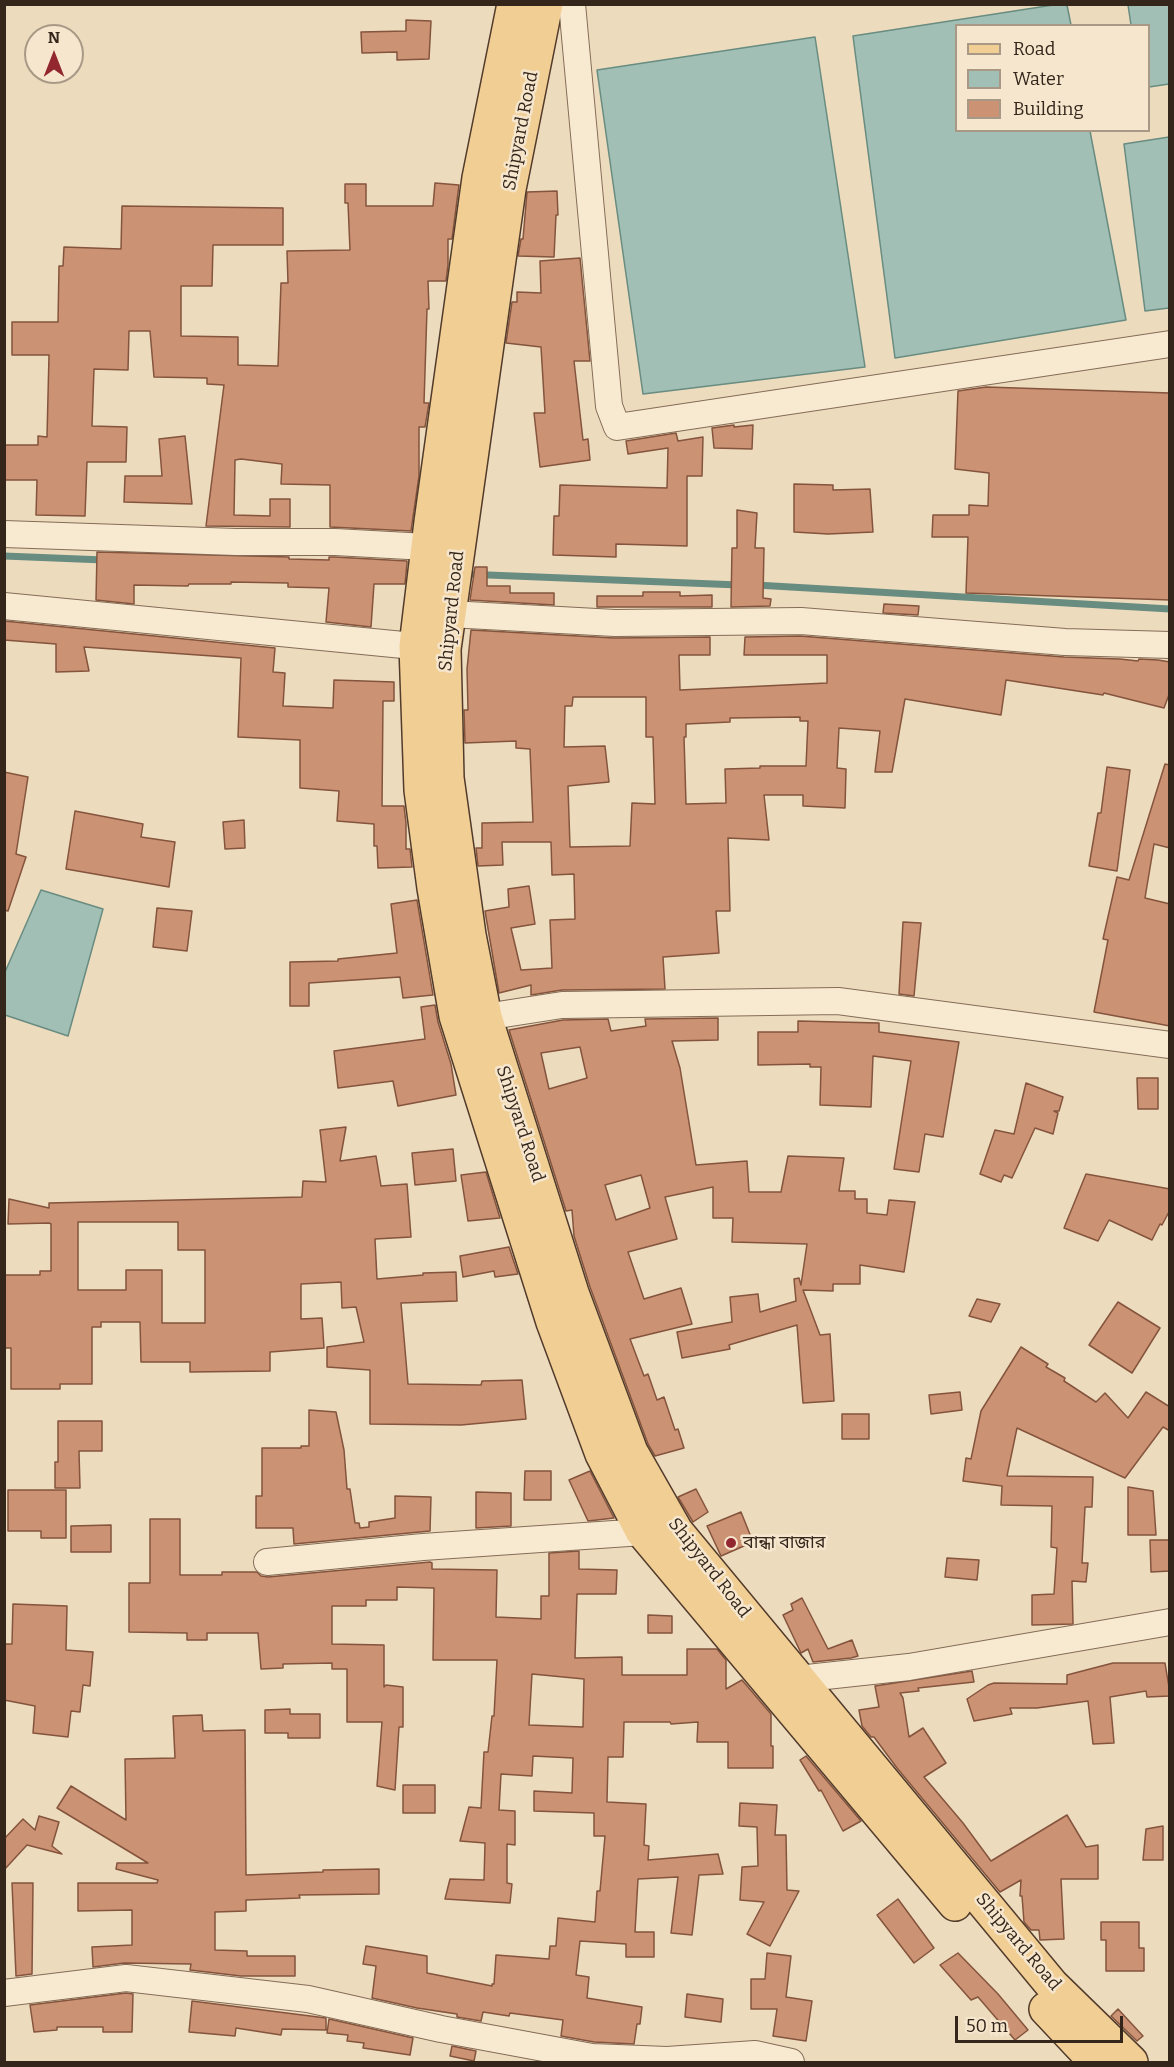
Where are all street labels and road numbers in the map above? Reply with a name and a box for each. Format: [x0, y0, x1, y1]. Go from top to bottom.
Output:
street label: Shipyard Road [499, 70, 543, 192]
street label: Shipyard Road [435, 550, 469, 672]
street label: Shipyard Road [491, 1063, 549, 1185]
street label: Shipyard Road [663, 1514, 755, 1622]
street label: Shipyard Road [971, 1889, 1065, 1995]

